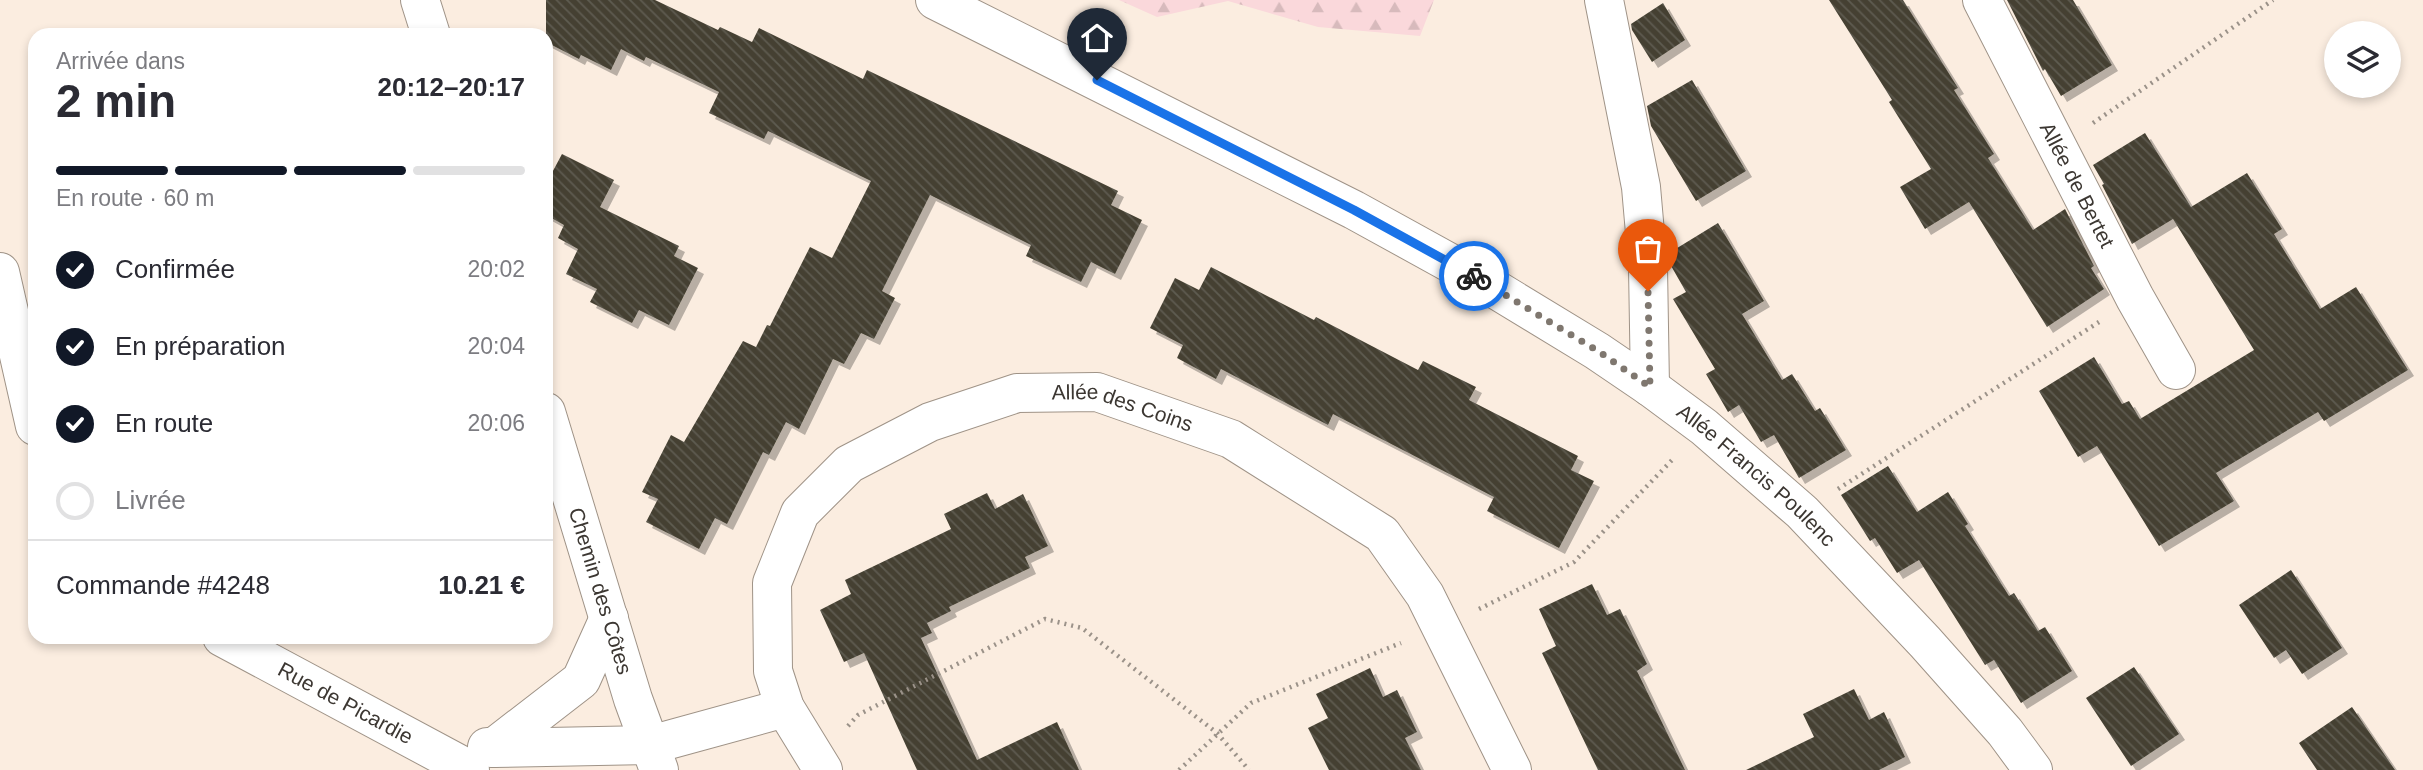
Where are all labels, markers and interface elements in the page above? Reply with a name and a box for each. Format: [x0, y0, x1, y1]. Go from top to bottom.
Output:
pin [1067, 8, 1127, 80]
icon: home [1078, 19, 1116, 57]
map controls [2324, 21, 2401, 98]
button: layers [2324, 21, 2401, 98]
text: Arrivée dans [56, 48, 185, 74]
text: 20:12–20:17 [378, 72, 525, 102]
text: 2 min [56, 75, 176, 127]
street label: Allée de Bertet [2036, 118, 2119, 252]
text: En route · 60 m [56, 185, 215, 211]
pin [1618, 219, 1678, 291]
icon: bag [1629, 230, 1667, 268]
courier [1439, 241, 1509, 311]
icon: check [56, 251, 94, 289]
text: Confirmée [115, 254, 235, 284]
text: 20:02 [467, 256, 525, 282]
icon: bike [1455, 257, 1493, 295]
icon: check [56, 328, 94, 366]
text: En préparation [115, 331, 286, 361]
text: 20:04 [467, 333, 525, 359]
street label: Allée des Coins [1052, 380, 1196, 436]
street label: Allée Francis Poulenc [1673, 399, 1840, 551]
icon: check [56, 405, 94, 443]
text: En route [115, 408, 213, 438]
text: 20:06 [467, 410, 525, 436]
text: Livrée [115, 485, 186, 515]
street label: Chemin des Côtes [565, 505, 637, 677]
text: Commande #4248 [56, 570, 270, 600]
text: 10.21 € [438, 570, 525, 600]
street label: Rue de Picardie [274, 657, 417, 748]

